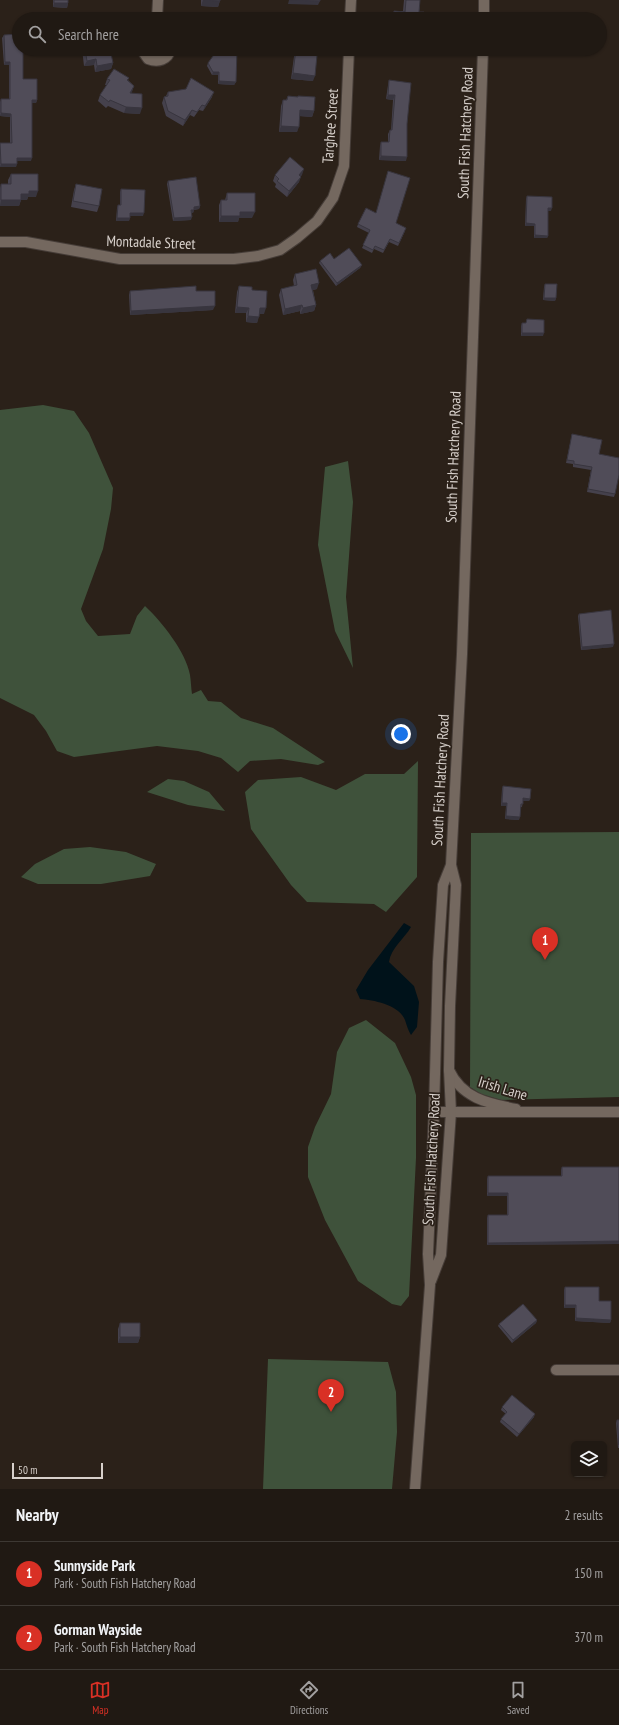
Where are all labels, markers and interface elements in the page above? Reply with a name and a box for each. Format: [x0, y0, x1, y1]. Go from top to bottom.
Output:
search box [12, 12, 607, 56]
icon: search [26, 23, 48, 45]
text: Search here [58, 25, 119, 44]
street label: South Fish Hatchery Road [453, 67, 477, 199]
street label: Targhee Street [318, 88, 342, 164]
street label: Montadale Street [106, 231, 196, 253]
street label: South Fish Hatchery Road [441, 391, 465, 523]
street label: South Fish Hatchery Road [427, 714, 453, 846]
your location [391, 724, 411, 744]
pin: 1 [532, 927, 558, 960]
street label: Irish Lane [476, 1072, 530, 1104]
street label: South Fish Hatchery Road [418, 1093, 444, 1225]
pin: 2 [318, 1379, 344, 1412]
map controls [571, 1441, 607, 1477]
button: layers [571, 1441, 607, 1477]
scale bar [12, 1461, 103, 1480]
text: 50 m [18, 1463, 37, 1477]
text: Nearby [16, 1504, 59, 1526]
text: 2 results [564, 1507, 603, 1524]
text: Sunnyside Park [54, 1556, 135, 1575]
text: 1 [26, 1565, 32, 1582]
text: 150 m [574, 1565, 603, 1582]
text: Park · South Fish Hatchery Road [54, 1575, 196, 1592]
text: Gorman Wayside [54, 1620, 142, 1639]
text: 2 [26, 1629, 32, 1646]
text: 370 m [574, 1629, 603, 1646]
text: Park · South Fish Hatchery Road [54, 1639, 196, 1656]
tab: Map [89, 1679, 111, 1717]
tab: Directions [290, 1679, 328, 1717]
tab: Saved [507, 1679, 530, 1717]

